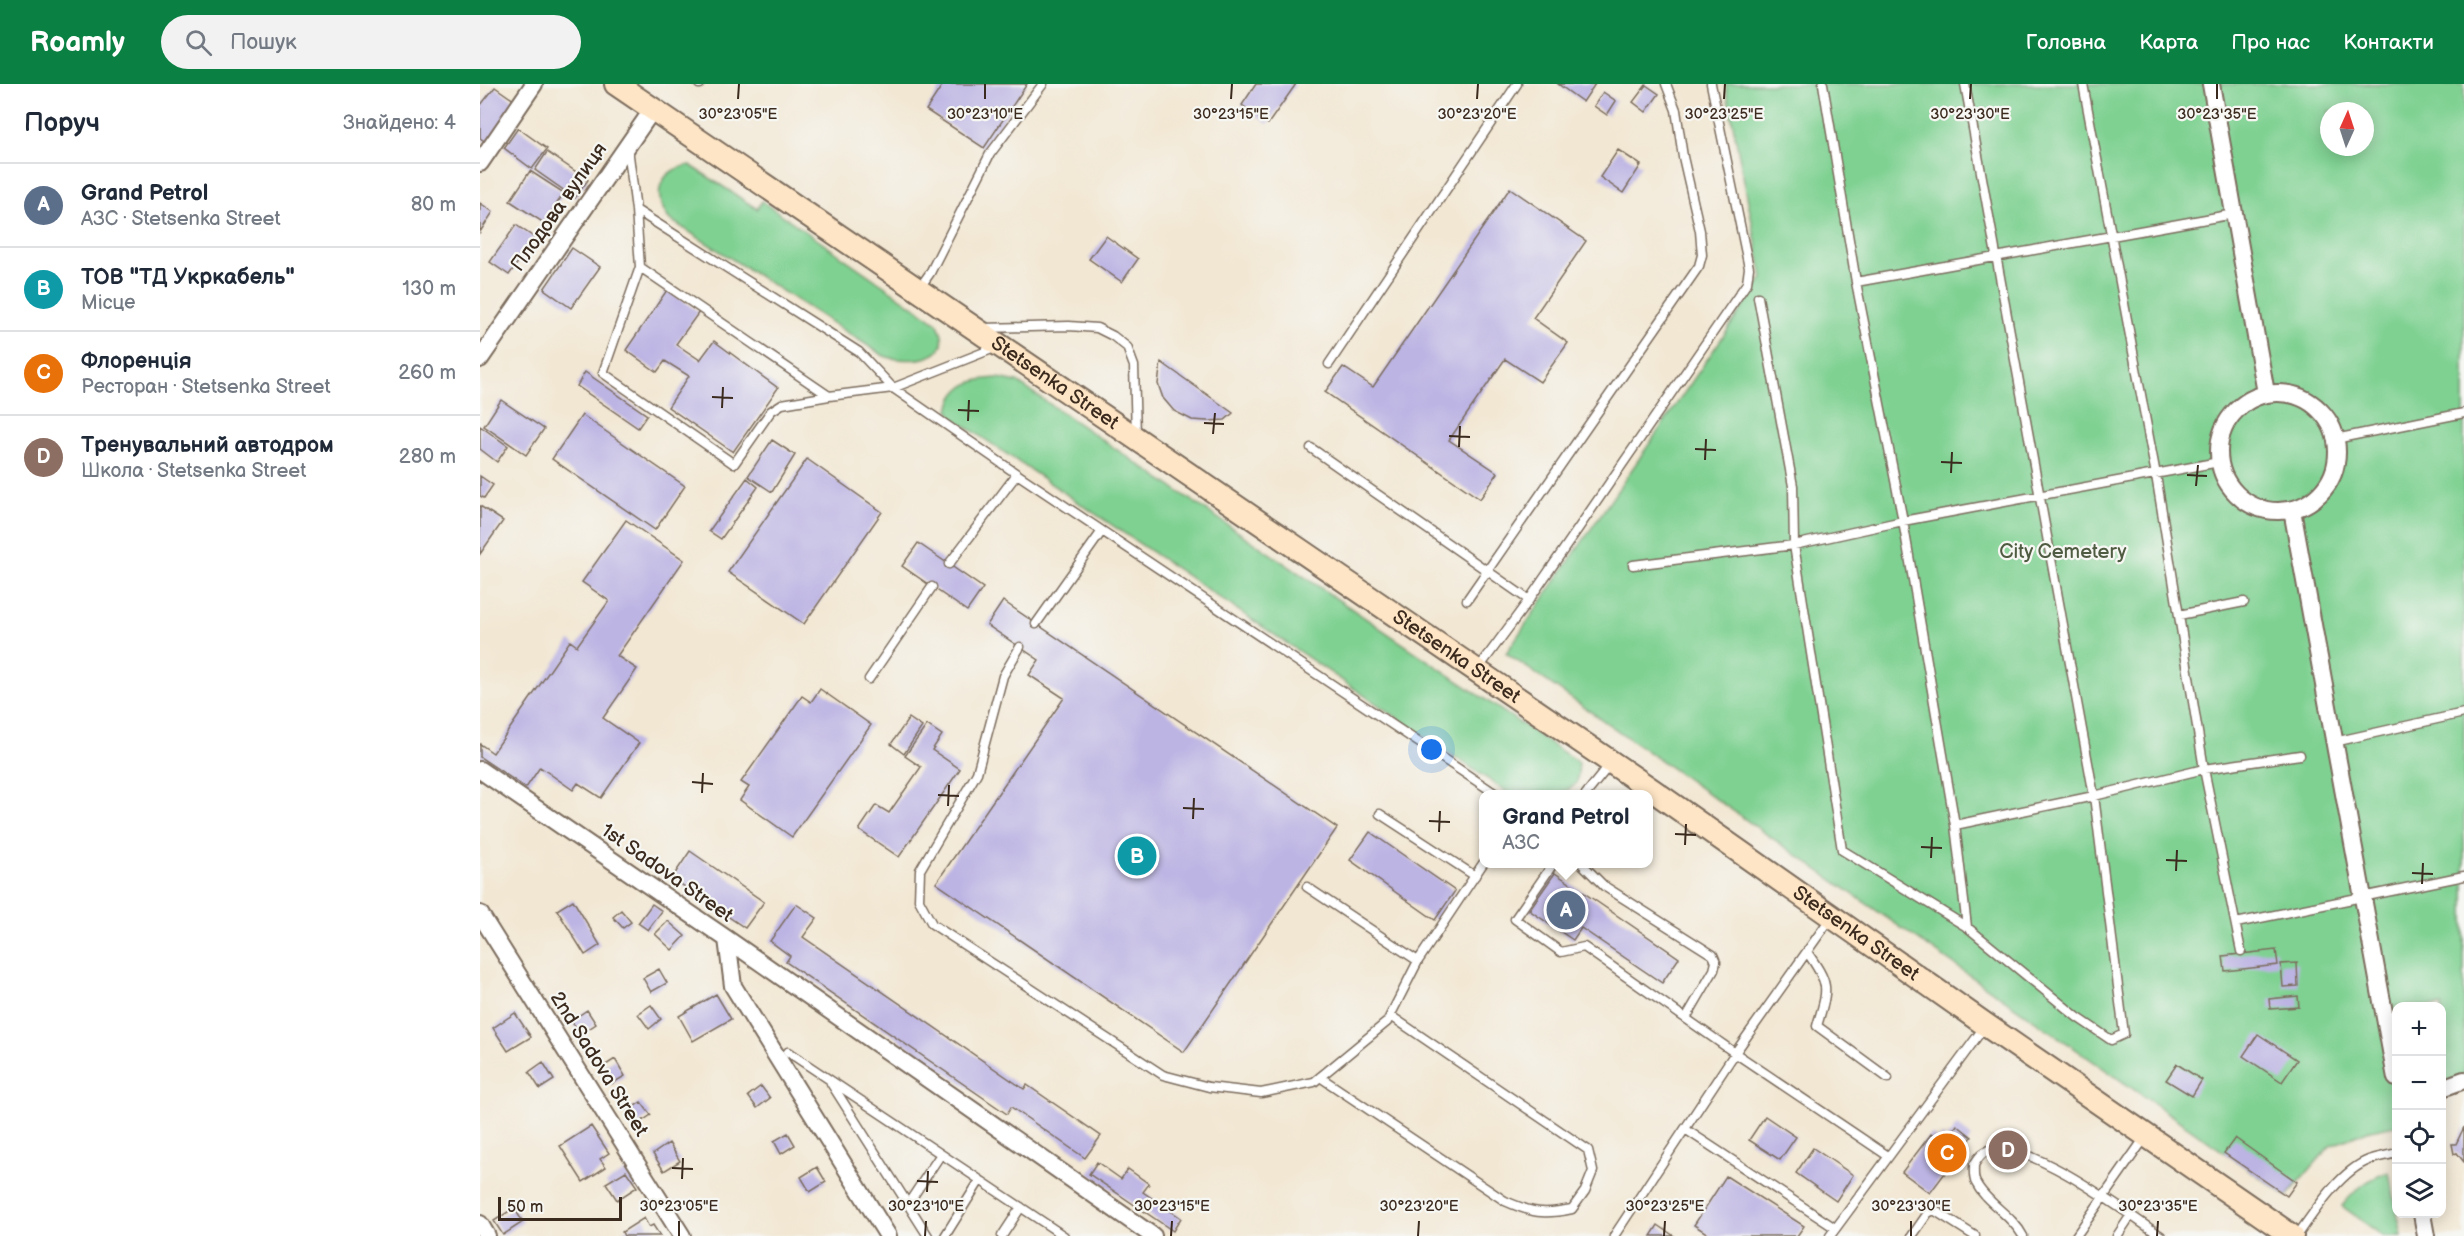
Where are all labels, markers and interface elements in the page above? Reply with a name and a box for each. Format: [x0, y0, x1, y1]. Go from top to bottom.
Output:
search box [161, 15, 581, 69]
text: Roamly [30, 26, 125, 59]
icon: search [182, 26, 215, 59]
text: Пошук [230, 29, 297, 56]
text: Головна [2026, 30, 2106, 55]
text: Карта [2139, 30, 2198, 55]
text: Про нас [2231, 30, 2310, 55]
text: Контакти [2343, 30, 2434, 55]
north arrow [2320, 102, 2374, 156]
text: 30°23'05"E [699, 105, 778, 124]
text: 30°23'10"E [947, 105, 1023, 124]
text: 30°23'15"E [1193, 105, 1269, 124]
text: 30°23'20"E [1437, 105, 1517, 124]
text: 30°23'25"E [1684, 105, 1764, 124]
text: 30°23'30"E [1930, 105, 2010, 124]
text: 30°23'35"E [2177, 105, 2257, 124]
text: Поруч [24, 108, 100, 139]
text: Знайдено: 4 [343, 111, 456, 135]
street label: Плодова вулиця [506, 138, 612, 276]
text: Grand Petrol [81, 180, 208, 207]
text: A [37, 193, 50, 217]
text: 80 m [411, 193, 456, 217]
text: АЗС · Stetsenka Street [81, 207, 281, 231]
text: ТОВ "ТД Укркабель" [81, 264, 295, 291]
text: B [36, 277, 51, 301]
text: 130 m [402, 277, 456, 301]
text: Місце [81, 291, 135, 315]
street label: Stetsenka Street [986, 331, 1123, 435]
text: Флоренція [81, 348, 192, 375]
text: C [36, 361, 51, 385]
text: 260 m [398, 361, 456, 385]
text: Ресторан · Stetsenka Street [81, 375, 331, 399]
text: Тренувальний автодром [81, 432, 334, 459]
text: D [37, 445, 50, 469]
text: 280 m [399, 445, 456, 469]
text: Школа · Stetsenka Street [81, 459, 306, 483]
park label: City Cemetery [1999, 540, 2127, 564]
street label: Stetsenka Street [1388, 605, 1525, 709]
your location [1417, 735, 1446, 764]
popup [1479, 790, 1653, 868]
text: Grand Petrol [1502, 804, 1630, 831]
street label: 1st Sadova Street [596, 819, 738, 927]
text: АЗС [1502, 831, 1540, 855]
pin: B [1118, 834, 1156, 878]
street label: Stetsenka Street [1788, 881, 1924, 986]
pin: A [1546, 888, 1586, 932]
street label: 2nd Sadova Street [545, 987, 653, 1141]
map controls [2392, 1002, 2446, 1218]
button: + [2392, 1002, 2446, 1056]
button: − [2392, 1056, 2446, 1110]
button: locate [2392, 1110, 2446, 1164]
pin: D [1988, 1128, 2027, 1172]
pin: C [1928, 1130, 1966, 1176]
button: layers [2392, 1164, 2446, 1218]
scale bar [498, 1194, 622, 1222]
text: 30°23'05"E [640, 1197, 719, 1216]
text: 30°23'10"E [888, 1197, 964, 1216]
text: 30°23'15"E [1134, 1197, 1210, 1216]
text: 30°23'20"E [1379, 1197, 1459, 1216]
text: 30°23'25"E [1625, 1197, 1705, 1216]
text: 30°23'30"E [1871, 1197, 1951, 1216]
text: 30°23'35"E [2118, 1197, 2198, 1216]
text: 50 m [507, 1198, 543, 1217]

